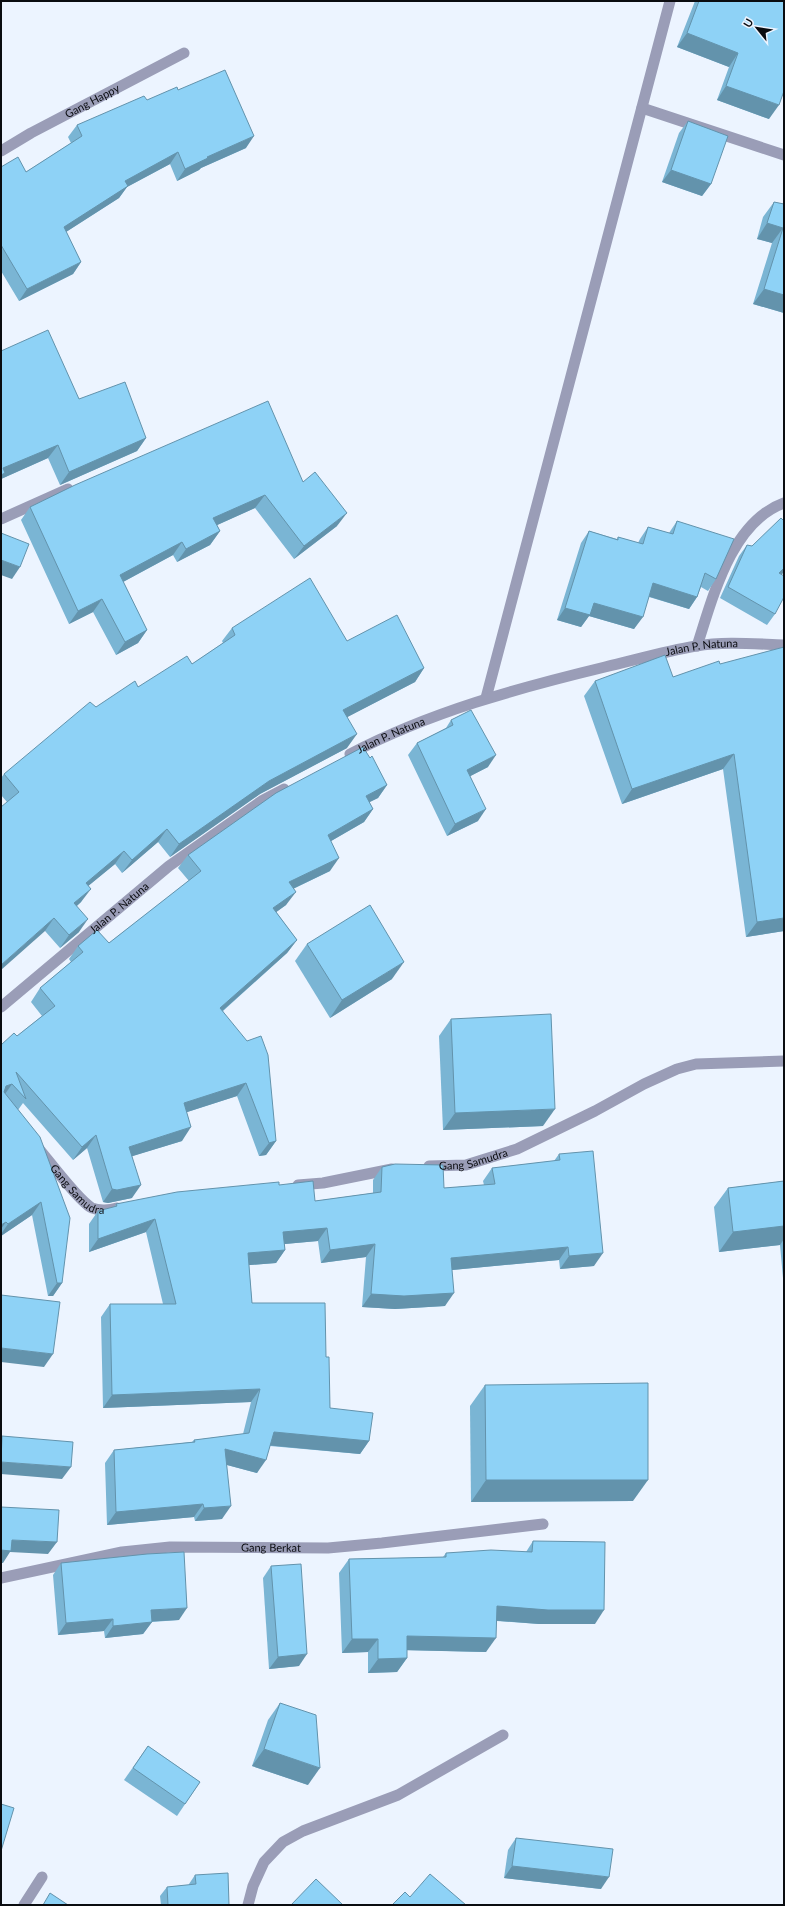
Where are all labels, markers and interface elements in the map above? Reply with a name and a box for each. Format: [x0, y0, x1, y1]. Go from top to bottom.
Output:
north arrow [737, 8, 777, 48]
text: U [740, 16, 756, 30]
street label: Gang Happy [62, 81, 122, 120]
street label: Jalan P. Natuna [664, 636, 738, 658]
street label: Jalan P. Natuna [354, 714, 427, 756]
street label: Jalan P. Natuna [86, 879, 151, 936]
street label: Gang Samudra [439, 1145, 509, 1172]
street label: Gang Samudra [48, 1161, 105, 1216]
street label: Gang Berkat [241, 1540, 301, 1554]

